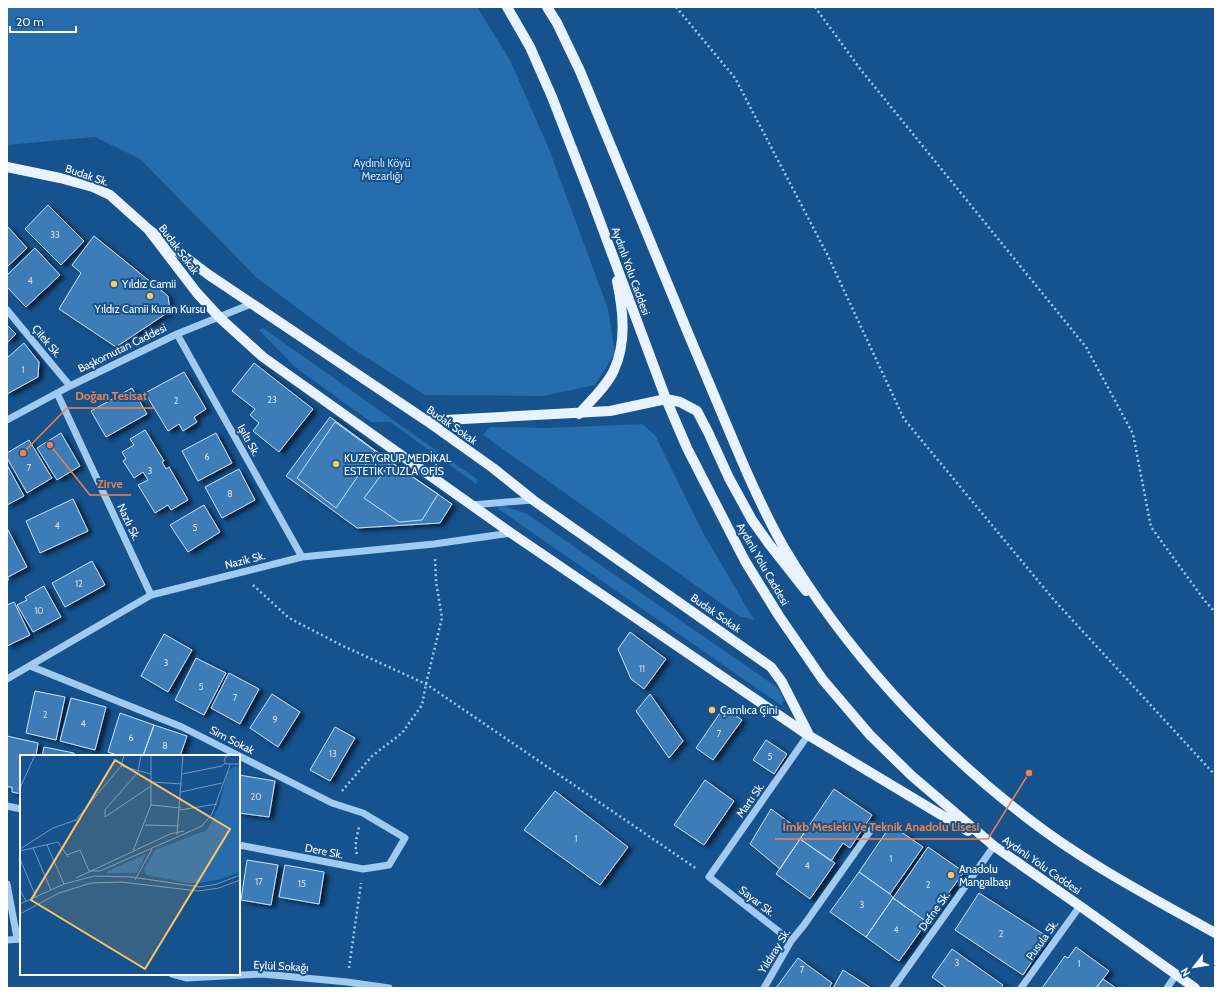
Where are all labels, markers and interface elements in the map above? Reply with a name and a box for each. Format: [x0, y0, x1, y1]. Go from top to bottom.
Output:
scale bar [10, 8, 76, 34]
text: 20 m [16, 14, 44, 29]
park label: Aydınlı Köyü Mezarlığı [354, 156, 411, 183]
street label: Budak Sk. [64, 161, 110, 189]
street label: Budak Sokak [156, 221, 202, 277]
street label: Aydınlı Yolu Caddesi [609, 225, 653, 317]
house number: 33 [50, 229, 60, 240]
house number: 4 [27, 275, 33, 286]
place label: Yıldız Camii [121, 277, 176, 291]
marker: Yıldız Camii [109, 279, 119, 289]
marker: Yıldız Camii Kuran Kursu [145, 291, 155, 301]
place label: Yıldız Camii Kuran Kursu [93, 302, 206, 316]
street label: Başkomutan Caddesi [75, 320, 169, 376]
street label: Çilek Sk. [29, 322, 65, 360]
house number: 1 [22, 364, 25, 375]
callout: Doğan Tesisat [67, 384, 155, 408]
text: Doğan Tesisat [75, 388, 147, 403]
house number: 23 [267, 394, 277, 405]
house number: 2 [174, 395, 179, 406]
street label: Budak Sokak [424, 402, 480, 448]
street label: Işıltı Sk. [235, 422, 263, 458]
house number: 6 [204, 451, 210, 462]
place label: KUZEYGRUP MEDİKAL ESTETİK TUZLA OFİS [344, 451, 452, 478]
marker: KUZEYGRUP MEDİKAL ESTETİK TUZLA OFİS [331, 459, 341, 469]
house number: 7 [27, 462, 32, 473]
house number: 3 [148, 465, 153, 476]
callout: Zirve [90, 471, 131, 495]
text: Zirve [97, 476, 123, 491]
house number: 8 [227, 488, 233, 499]
street label: Nazlı Sk. [114, 501, 144, 543]
house number: 4 [54, 520, 60, 531]
street label: Aydınlı Yolu Caddesi [734, 520, 792, 608]
house number: 5 [193, 522, 198, 533]
street label: Nazik Sk. [223, 548, 267, 572]
house number: 12 [75, 578, 83, 589]
street label: Budak Sokak [688, 590, 744, 636]
house number: 10 [34, 605, 44, 616]
house number: 3 [164, 657, 169, 668]
house number: 11 [639, 663, 645, 674]
house number: 5 [199, 681, 204, 692]
house number: 7 [233, 692, 238, 703]
place label: Çamlıca Çini [720, 703, 777, 717]
marker: Çamlıca Çini [707, 705, 717, 715]
house number: 2 [43, 709, 48, 720]
house number: 9 [272, 714, 278, 725]
house number: 4 [80, 718, 86, 729]
street label: Sim Sokak [207, 723, 257, 757]
house number: 7 [717, 728, 722, 739]
house number: 6 [128, 732, 134, 743]
house number: 8 [162, 740, 168, 751]
house number: 13 [329, 748, 337, 759]
house number: 5 [768, 751, 773, 762]
inset map [20, 755, 240, 975]
street label: Martı Sk. [733, 780, 767, 820]
house number: 20 [251, 791, 262, 802]
callout: İmkb Mesleki Ve Teknik Anadolu Lisesi [775, 815, 988, 839]
text: İmkb Mesleki Ve Teknik Anadolu Lisesi [783, 819, 979, 834]
house number: 1 [575, 833, 578, 844]
street label: Aydınlı Yolu Caddesi [1000, 833, 1084, 897]
street label: Dere Sk. [304, 840, 344, 862]
house number: 1 [890, 853, 893, 864]
house number: 4 [804, 860, 810, 871]
place label: Anadolu Mangalbaşı [959, 862, 1011, 889]
marker: Anadolu Mangalbaşı [946, 870, 956, 880]
house number: 17 [255, 876, 263, 887]
house number: 15 [298, 878, 306, 889]
house number: 2 [926, 879, 931, 890]
street label: Sayar Sk. [736, 883, 778, 919]
street label: Defne Sk. [915, 889, 953, 933]
house number: 3 [860, 899, 865, 910]
street label: Pusula Sk. [1023, 917, 1061, 963]
house number: 4 [893, 924, 899, 935]
street label: Yıldıray Sk. [754, 926, 793, 977]
house number: 2 [999, 928, 1004, 939]
north arrow [1174, 947, 1214, 987]
house number: 3 [955, 957, 960, 968]
street label: Eylül Sokağı [253, 958, 309, 974]
house number: 1 [1078, 958, 1081, 969]
house number: 7 [800, 964, 805, 975]
text: N [1177, 965, 1193, 979]

